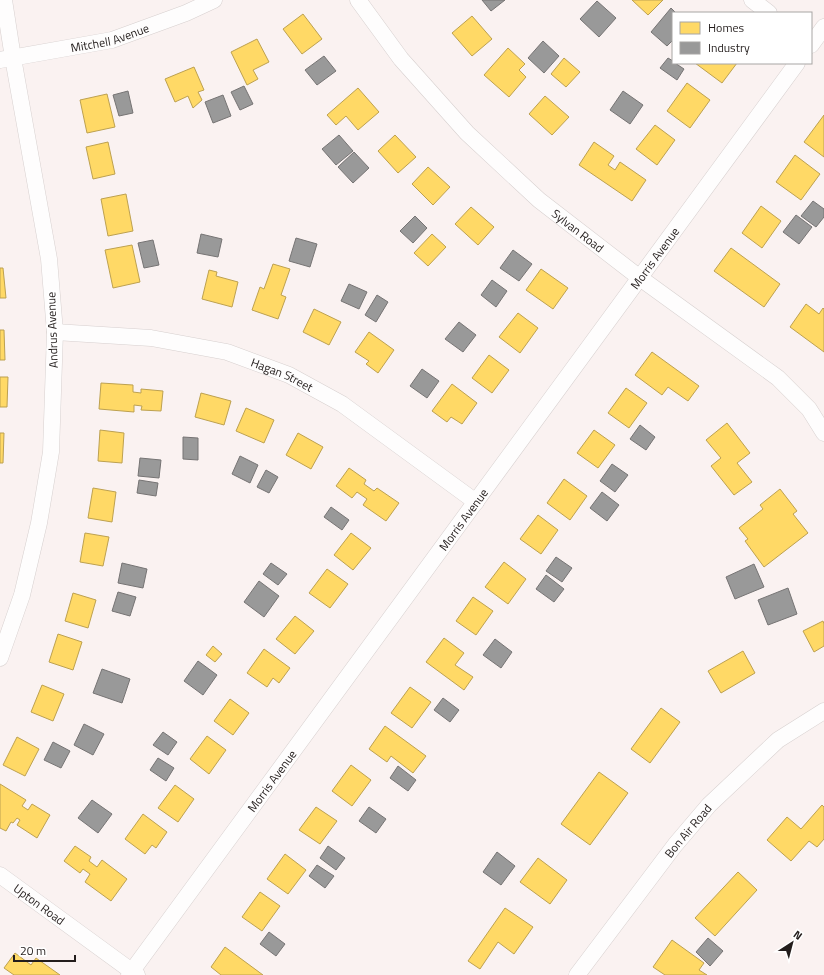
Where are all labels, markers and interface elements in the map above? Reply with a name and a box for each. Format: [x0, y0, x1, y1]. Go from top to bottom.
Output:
legend [672, 12, 812, 64]
street label: Mitchell Avenue [69, 18, 151, 57]
text: Homes [708, 18, 744, 37]
text: Industry [708, 38, 750, 57]
street label: Sylvan Road [548, 204, 608, 257]
street label: Morris Avenue [625, 223, 684, 293]
street label: Andrus Avenue [41, 292, 63, 368]
street label: Hagan Street [248, 352, 318, 396]
street label: Morris Avenue [434, 484, 492, 554]
street label: Morris Avenue [242, 745, 301, 816]
street label: Bon Air Road [659, 799, 716, 862]
street label: Upton Road [10, 879, 69, 929]
north arrow [772, 923, 812, 963]
text: N [790, 926, 806, 944]
scale bar [14, 937, 75, 963]
text: 20 m [20, 941, 46, 960]

